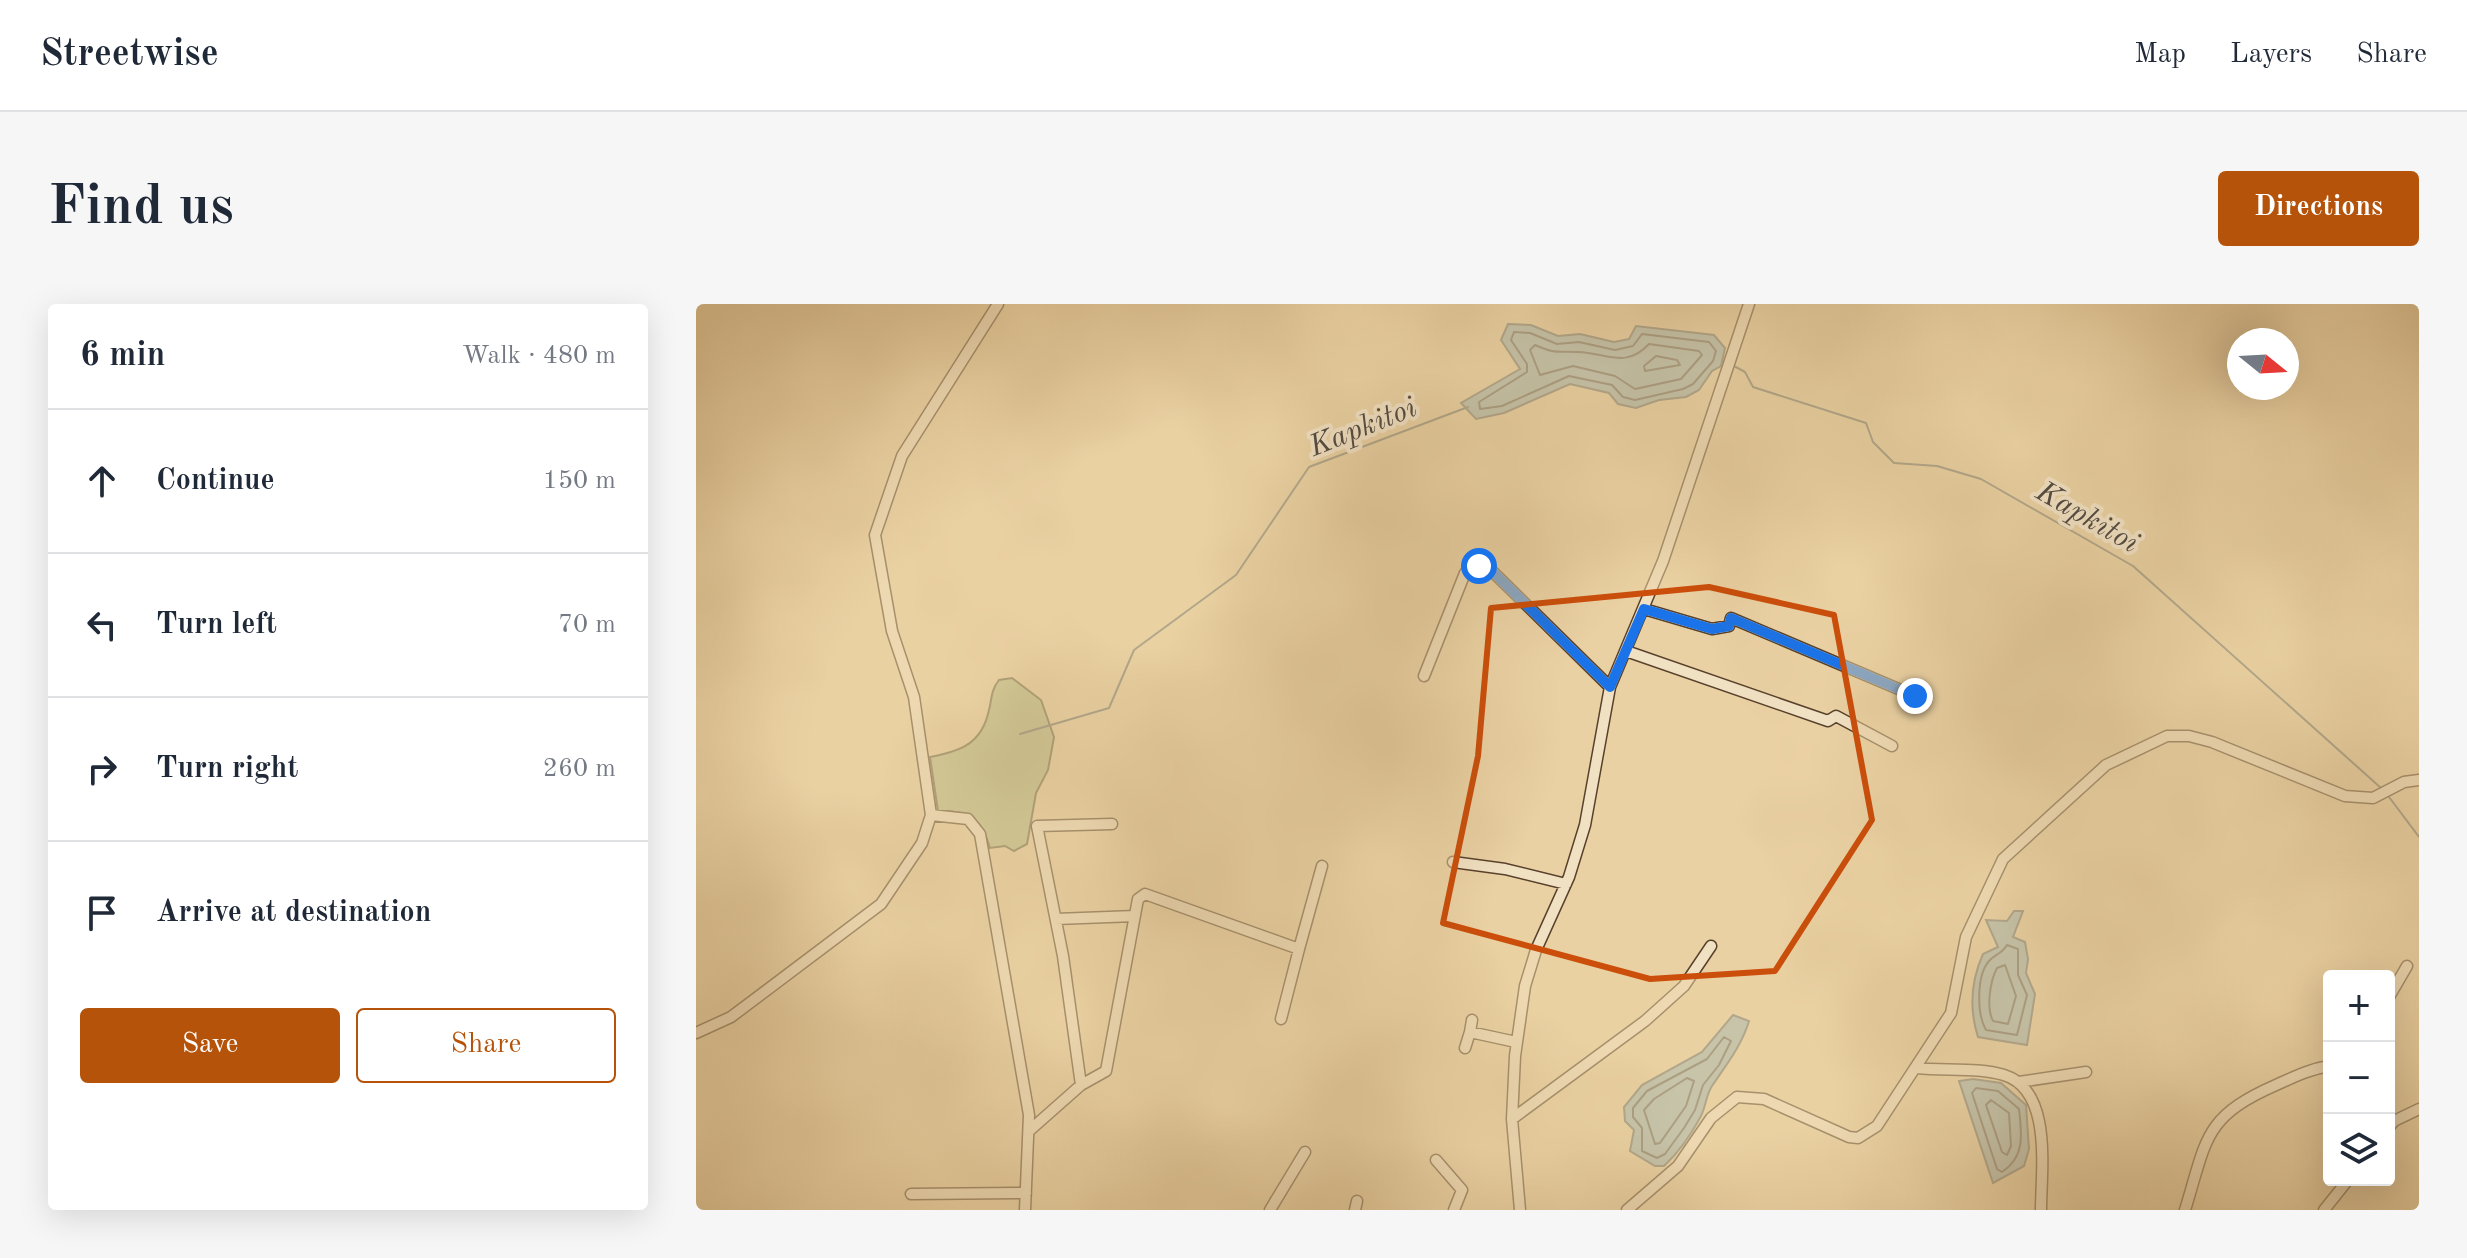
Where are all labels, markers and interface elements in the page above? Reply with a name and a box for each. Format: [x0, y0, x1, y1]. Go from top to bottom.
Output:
text: Streetwise [40, 36, 219, 74]
text: Map [2134, 41, 2186, 69]
text: Layers [2230, 41, 2312, 69]
text: Share [2356, 41, 2427, 69]
button: Directions [2218, 171, 2419, 246]
text: Find us [48, 180, 234, 236]
north arrow [2227, 328, 2299, 400]
text: 6 min [80, 339, 165, 373]
text: Walk · 480 m [462, 343, 616, 369]
water label: Kapkitoi [1304, 393, 1421, 463]
icon: ahead [80, 459, 124, 503]
text: Continue [156, 466, 275, 496]
text: 150 m [543, 468, 616, 494]
water label: Kapkitoi [2030, 476, 2144, 559]
route start [1461, 548, 1497, 584]
icon: left [80, 603, 124, 647]
text: Turn left [156, 610, 277, 640]
text: 70 m [558, 612, 616, 638]
route end [1897, 678, 1933, 714]
icon: right [80, 747, 124, 791]
text: Turn right [156, 754, 298, 784]
text: 260 m [543, 756, 616, 782]
icon: arrive [80, 891, 124, 935]
text: Arrive at destination [156, 898, 431, 928]
map controls [2323, 970, 2395, 1186]
button: + [2323, 970, 2395, 1042]
button: Save [80, 1008, 340, 1083]
button: Share [356, 1008, 616, 1083]
button: − [2323, 1042, 2395, 1114]
button: layers [2323, 1114, 2395, 1186]

